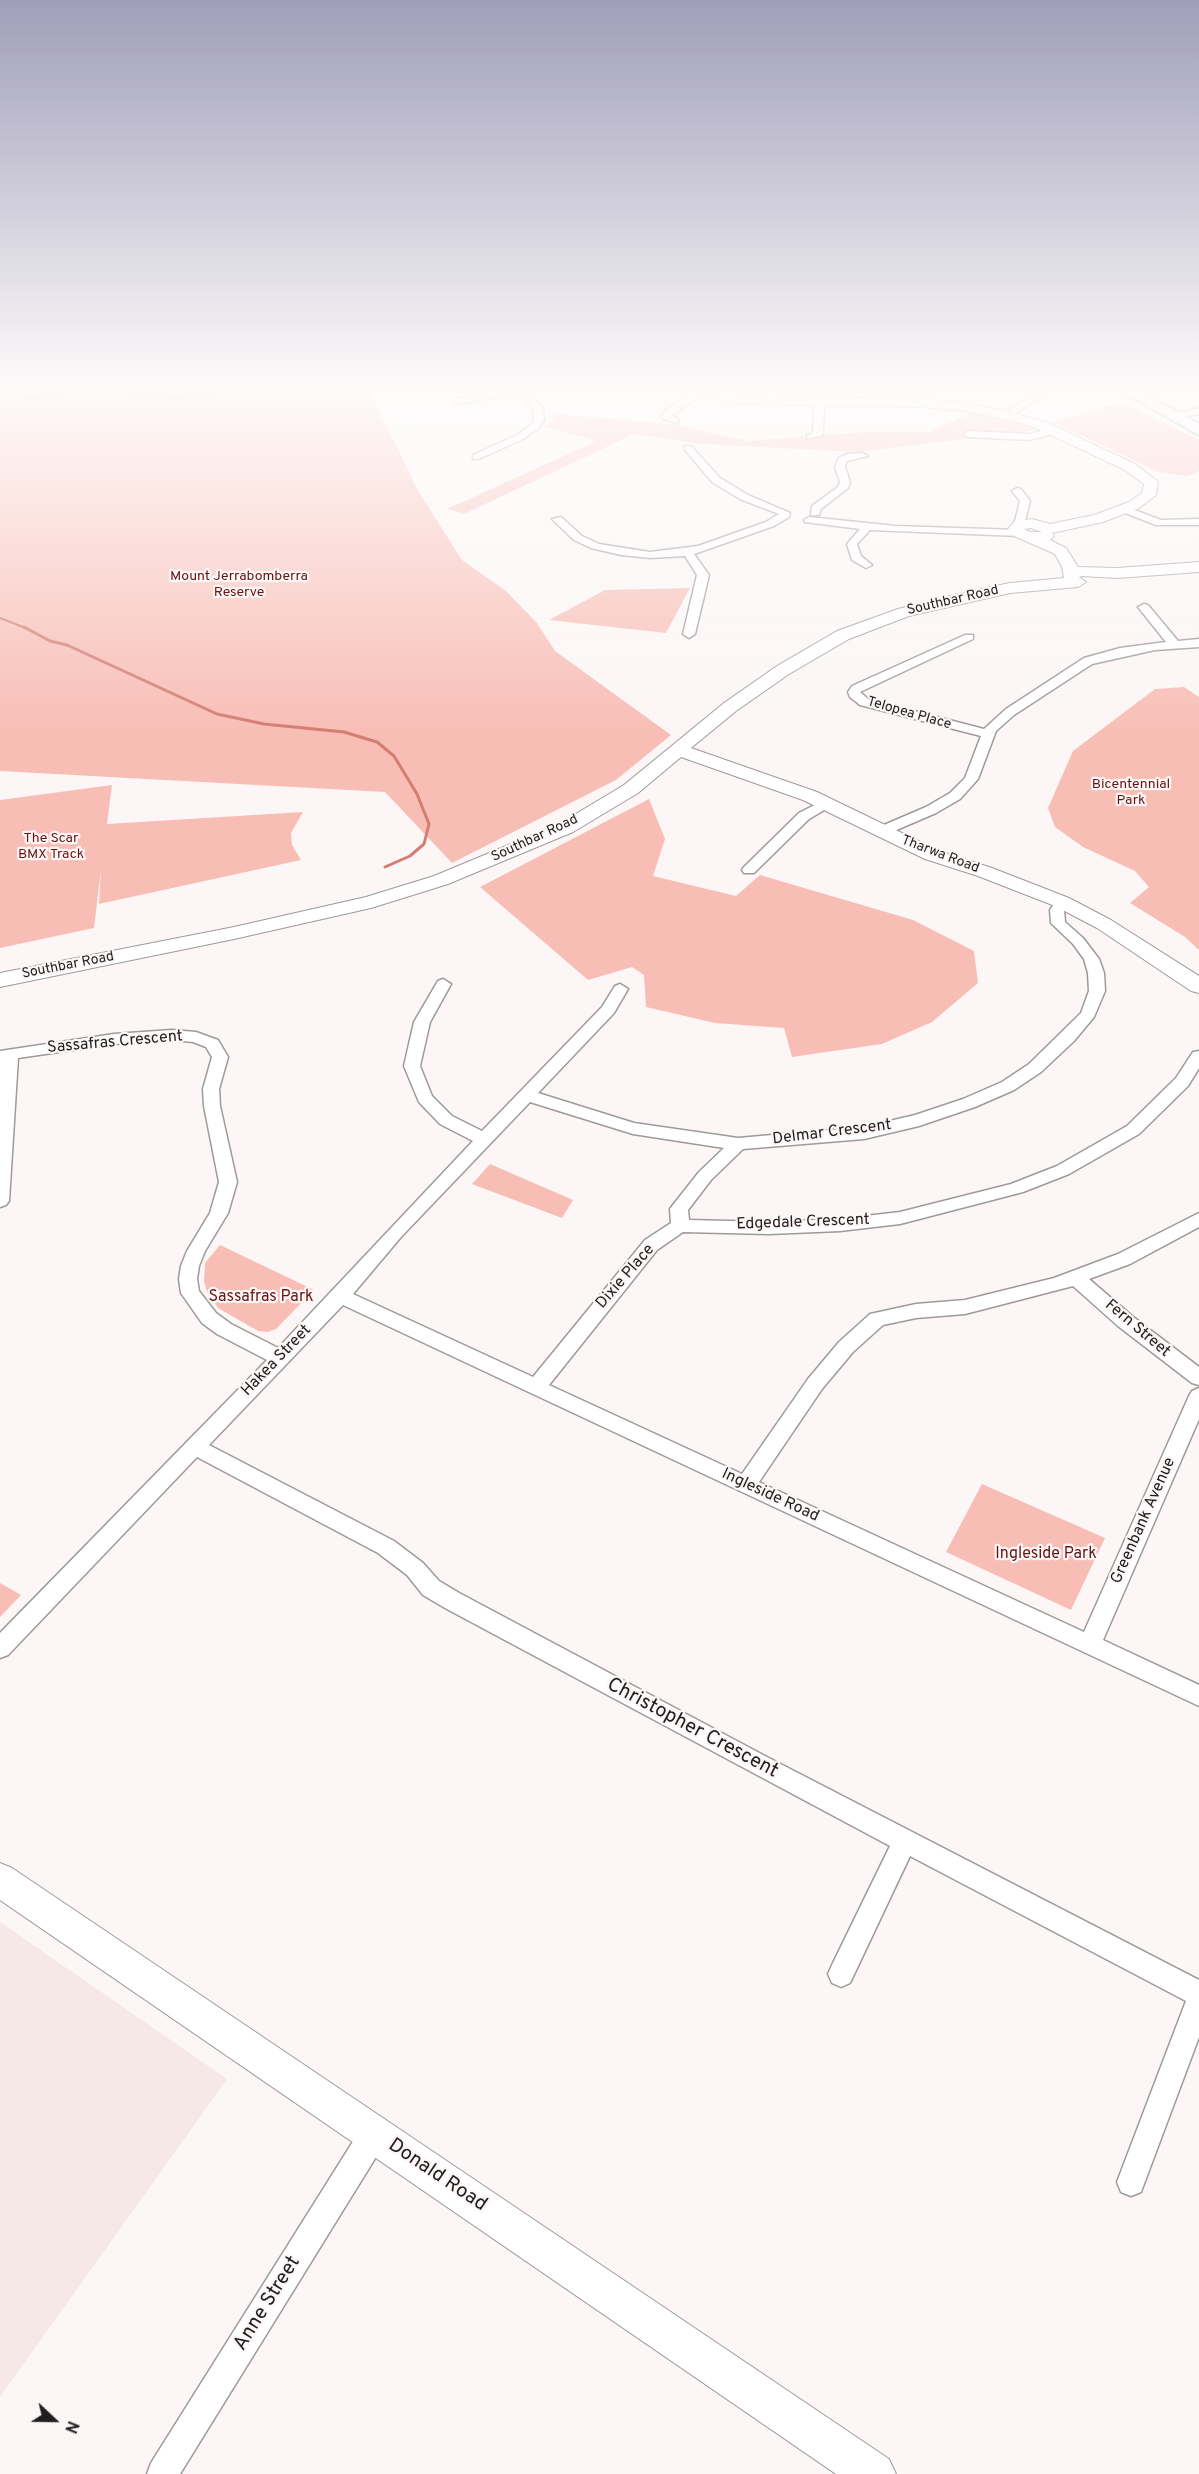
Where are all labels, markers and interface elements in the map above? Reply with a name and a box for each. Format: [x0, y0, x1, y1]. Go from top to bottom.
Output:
park label: Mount Jerrabomberra Reserve [170, 569, 308, 602]
street label: Southbar Road [906, 582, 1000, 620]
street label: Telopea Place [865, 694, 953, 734]
park label: Bicentennial Park [1092, 777, 1170, 810]
street label: Southbar Road [489, 812, 581, 866]
park label: The Scar BMX Track [18, 831, 84, 864]
street label: Tharwa Road [899, 832, 981, 878]
street label: Southbar Road [21, 949, 115, 983]
street label: Sassafras Crescent [46, 1028, 184, 1058]
street label: Delmar Crescent [772, 1116, 892, 1150]
street label: Edgedale Crescent [736, 1211, 870, 1235]
street label: Dixie Place [593, 1241, 659, 1313]
park label: Sassafras Park [208, 1288, 314, 1308]
street label: Fern Street [1100, 1296, 1174, 1362]
street label: Hakea Street [238, 1321, 316, 1401]
street label: Greenbank Avenue [1108, 1455, 1180, 1587]
street label: Ingleside Road [718, 1465, 822, 1527]
park label: Ingleside Park [995, 1545, 1097, 1565]
street label: Christopher Crescent [602, 1674, 782, 1784]
street label: Donald Road [383, 2134, 491, 2218]
street label: Anne Street [229, 2252, 307, 2356]
north arrow [24, 2390, 84, 2450]
text: N [59, 2418, 82, 2436]

